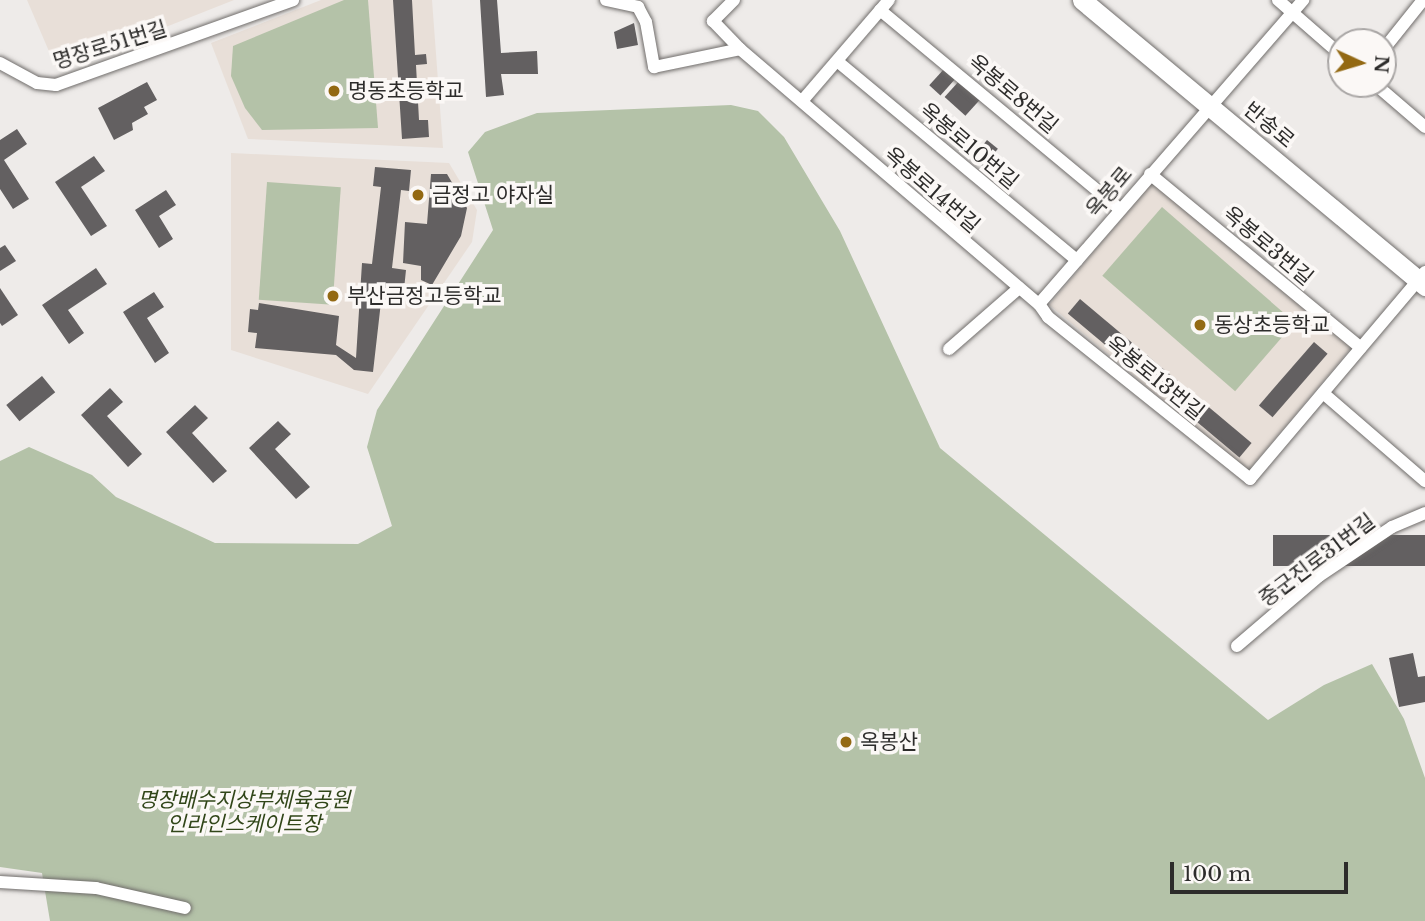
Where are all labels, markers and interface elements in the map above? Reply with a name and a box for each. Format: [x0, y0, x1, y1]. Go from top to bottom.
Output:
street label: 명장로51번길 [50, 16, 170, 74]
north arrow [1327, 28, 1397, 98]
street label: 옥봉로8번길 [963, 49, 1063, 139]
text: N [1369, 55, 1394, 74]
place label: 명동초등학교 [348, 78, 464, 104]
marker: 명동초등학교 [326, 83, 342, 99]
street label: 옥봉로10번길 [915, 97, 1023, 195]
street label: 반송로 [1239, 97, 1299, 153]
street label: 옥봉로14번길 [879, 142, 985, 238]
street label: 옥봉로 [1081, 162, 1137, 222]
place label: 금정고 야자실 [432, 182, 554, 208]
marker: 금정고 야자실 [410, 187, 426, 203]
street label: 옥봉로3번길 [1218, 201, 1318, 291]
place label: 부산금정고등학교 [347, 283, 502, 309]
marker: 부산금정고등학교 [325, 288, 341, 304]
place label: 동상초등학교 [1214, 312, 1330, 338]
marker: 동상초등학교 [1192, 317, 1208, 333]
street label: 옥봉로13번길 [1101, 331, 1209, 425]
street label: 중군진로31번길 [1254, 508, 1380, 612]
place label: 옥봉산 [860, 729, 918, 755]
marker: 옥봉산 [838, 734, 854, 750]
park label: 명장배수지상부체육공원 인라인스케이트장 [138, 787, 350, 837]
scale bar [1173, 848, 1352, 892]
text: 100 m [1183, 861, 1251, 887]

